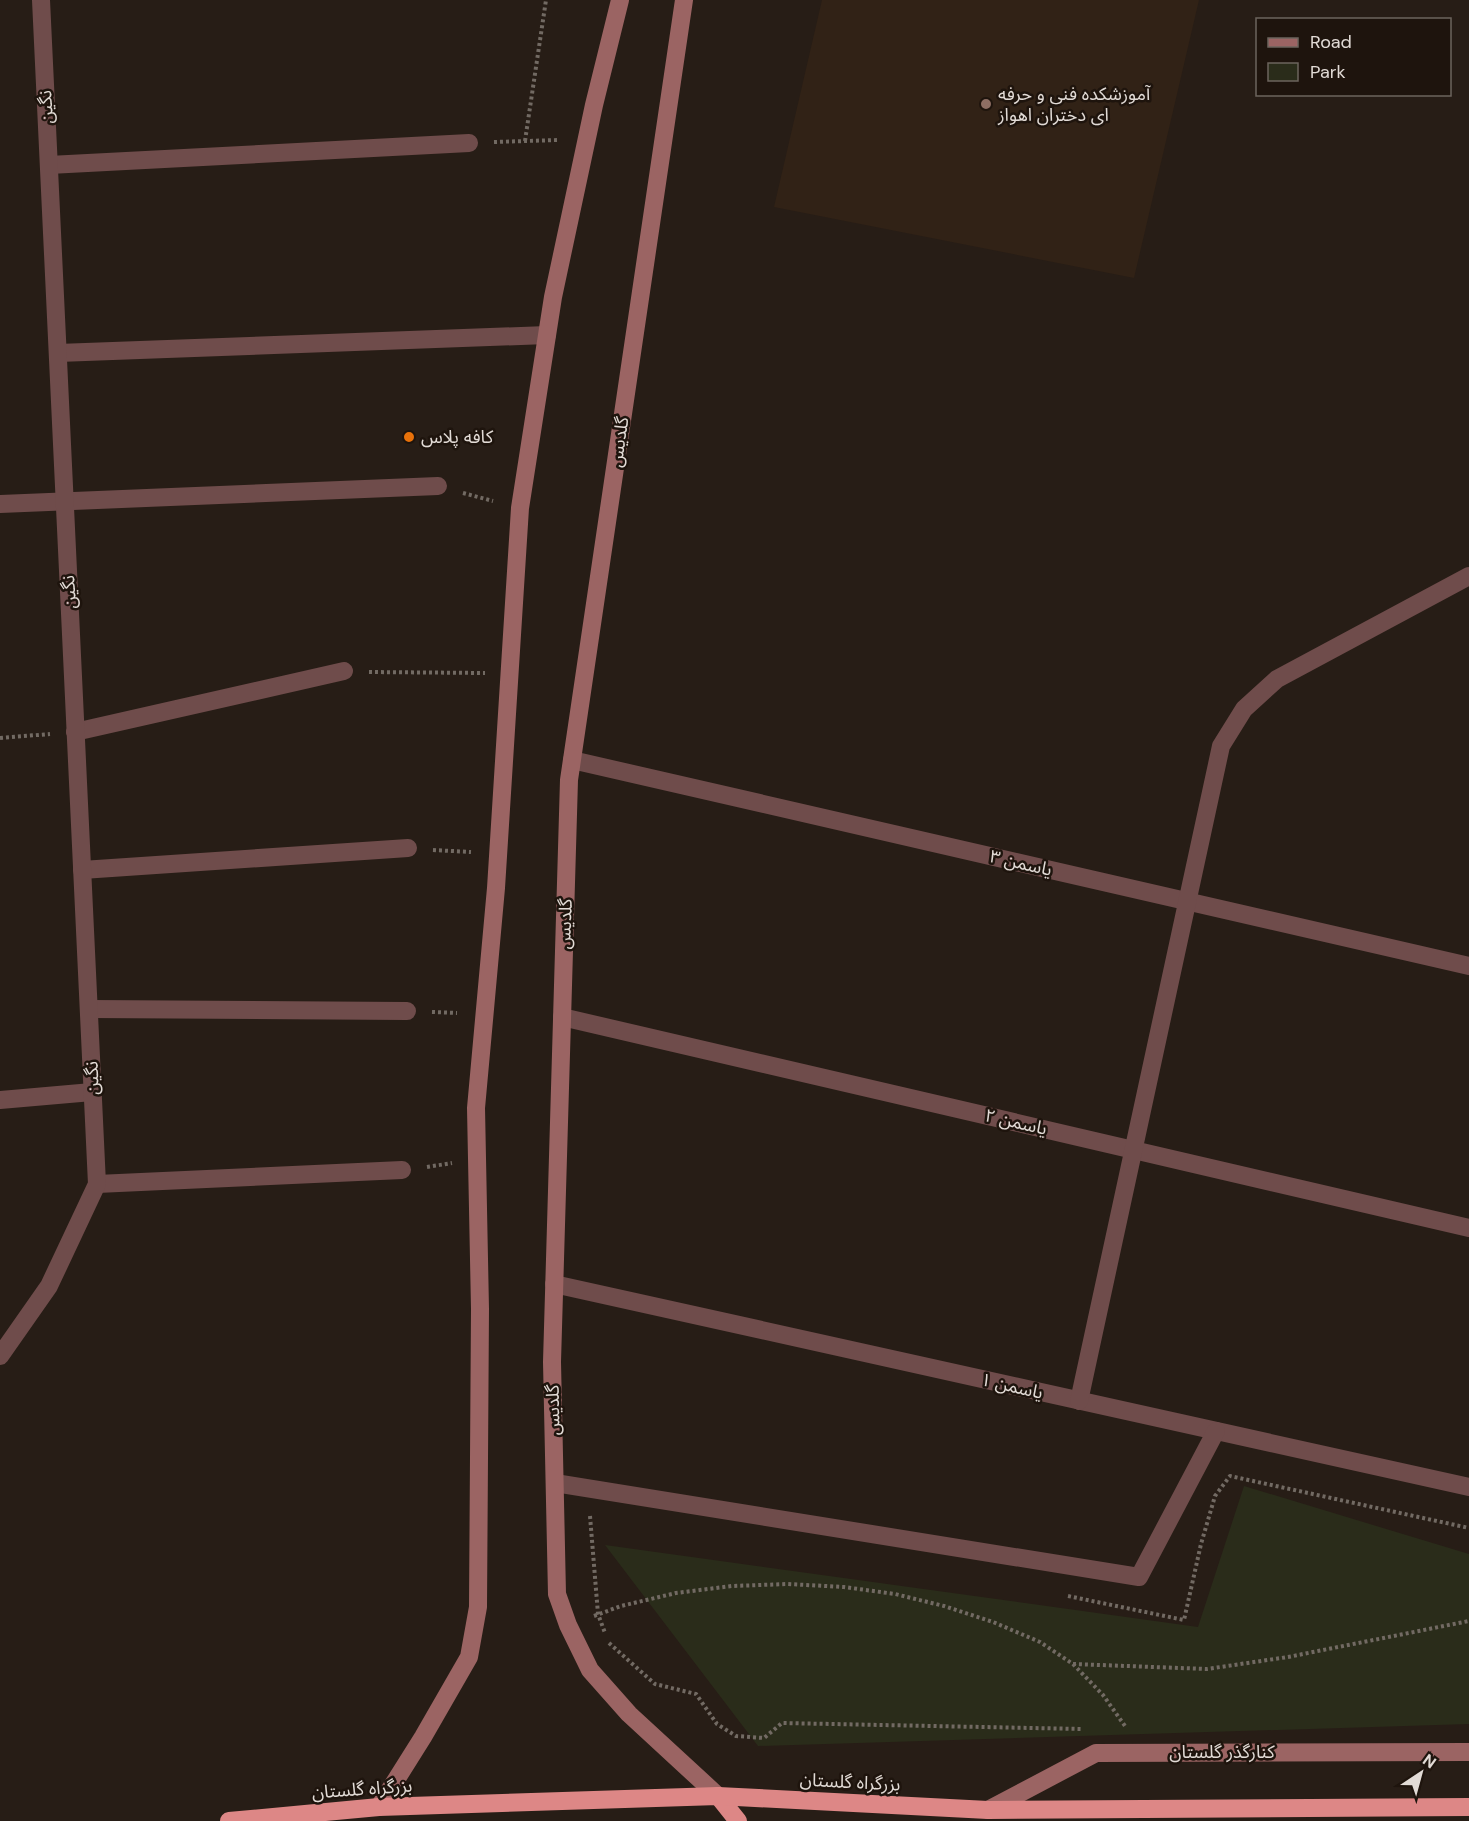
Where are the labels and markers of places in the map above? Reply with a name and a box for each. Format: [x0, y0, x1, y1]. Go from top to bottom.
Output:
place label: آموزشکده فنی و حرفه ای دختران اهواز [997, 82, 1151, 127]
marker: آموزشکده فنی و حرفه ای دختران اهواز [979, 97, 993, 111]
place label: کافه پلاس [421, 425, 494, 449]
marker: کافه پلاس [402, 430, 416, 444]

